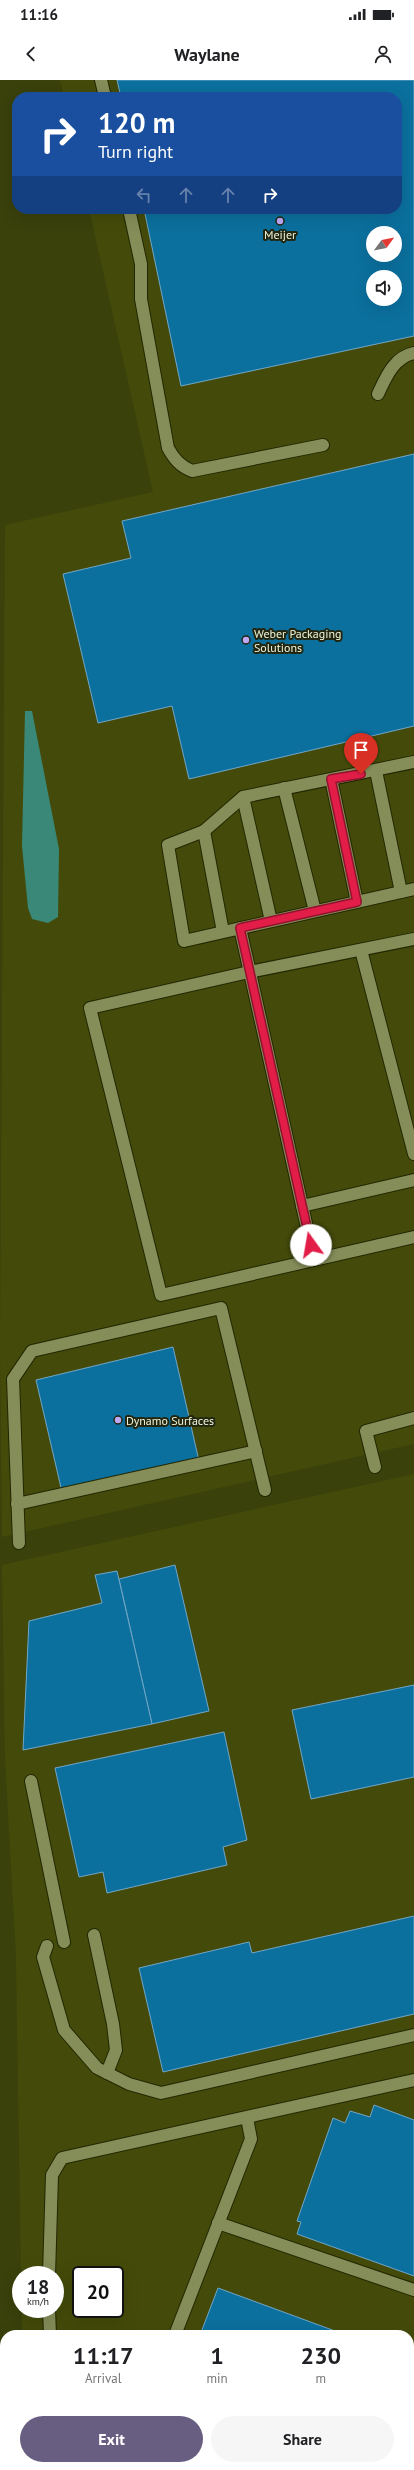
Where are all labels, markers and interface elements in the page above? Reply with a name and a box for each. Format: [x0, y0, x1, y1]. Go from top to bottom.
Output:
text: 11:16 [20, 5, 58, 24]
icon: back [20, 43, 42, 65]
text: Waylane [174, 43, 240, 66]
icon: person [372, 43, 394, 65]
text: 120 m [98, 104, 175, 141]
icon: right [32, 108, 84, 160]
text: Turn right [98, 140, 173, 163]
icon: left [133, 184, 155, 206]
icon: ahead [175, 184, 197, 206]
icon: ahead [217, 184, 239, 206]
icon: right [259, 184, 281, 206]
marker: Meijer [275, 216, 285, 226]
north arrow [366, 226, 402, 262]
map controls [366, 226, 402, 306]
place label: Meijer [264, 227, 296, 242]
button: sound [366, 270, 402, 306]
place label: Weber Packaging Solutions [254, 626, 341, 655]
marker: Weber Packaging Solutions [241, 635, 251, 645]
pin [344, 733, 378, 774]
icon: arrive [350, 739, 372, 761]
position arrow [290, 1224, 332, 1266]
place label: Dynamo Surfaces [126, 1413, 214, 1428]
marker: Dynamo Surfaces [113, 1415, 123, 1425]
speed limit sign: 20 [72, 2266, 124, 2318]
text: 18 [27, 2274, 49, 2300]
text: km/h [27, 2295, 49, 2308]
text: 11:17 [73, 2340, 134, 2371]
text: 1 [210, 2340, 224, 2371]
text: 230 [300, 2340, 341, 2371]
text: Arrival [85, 2370, 121, 2387]
text: min [206, 2370, 228, 2387]
text: m [316, 2370, 326, 2387]
button: Exit [20, 2416, 203, 2462]
button: Share [211, 2416, 394, 2462]

